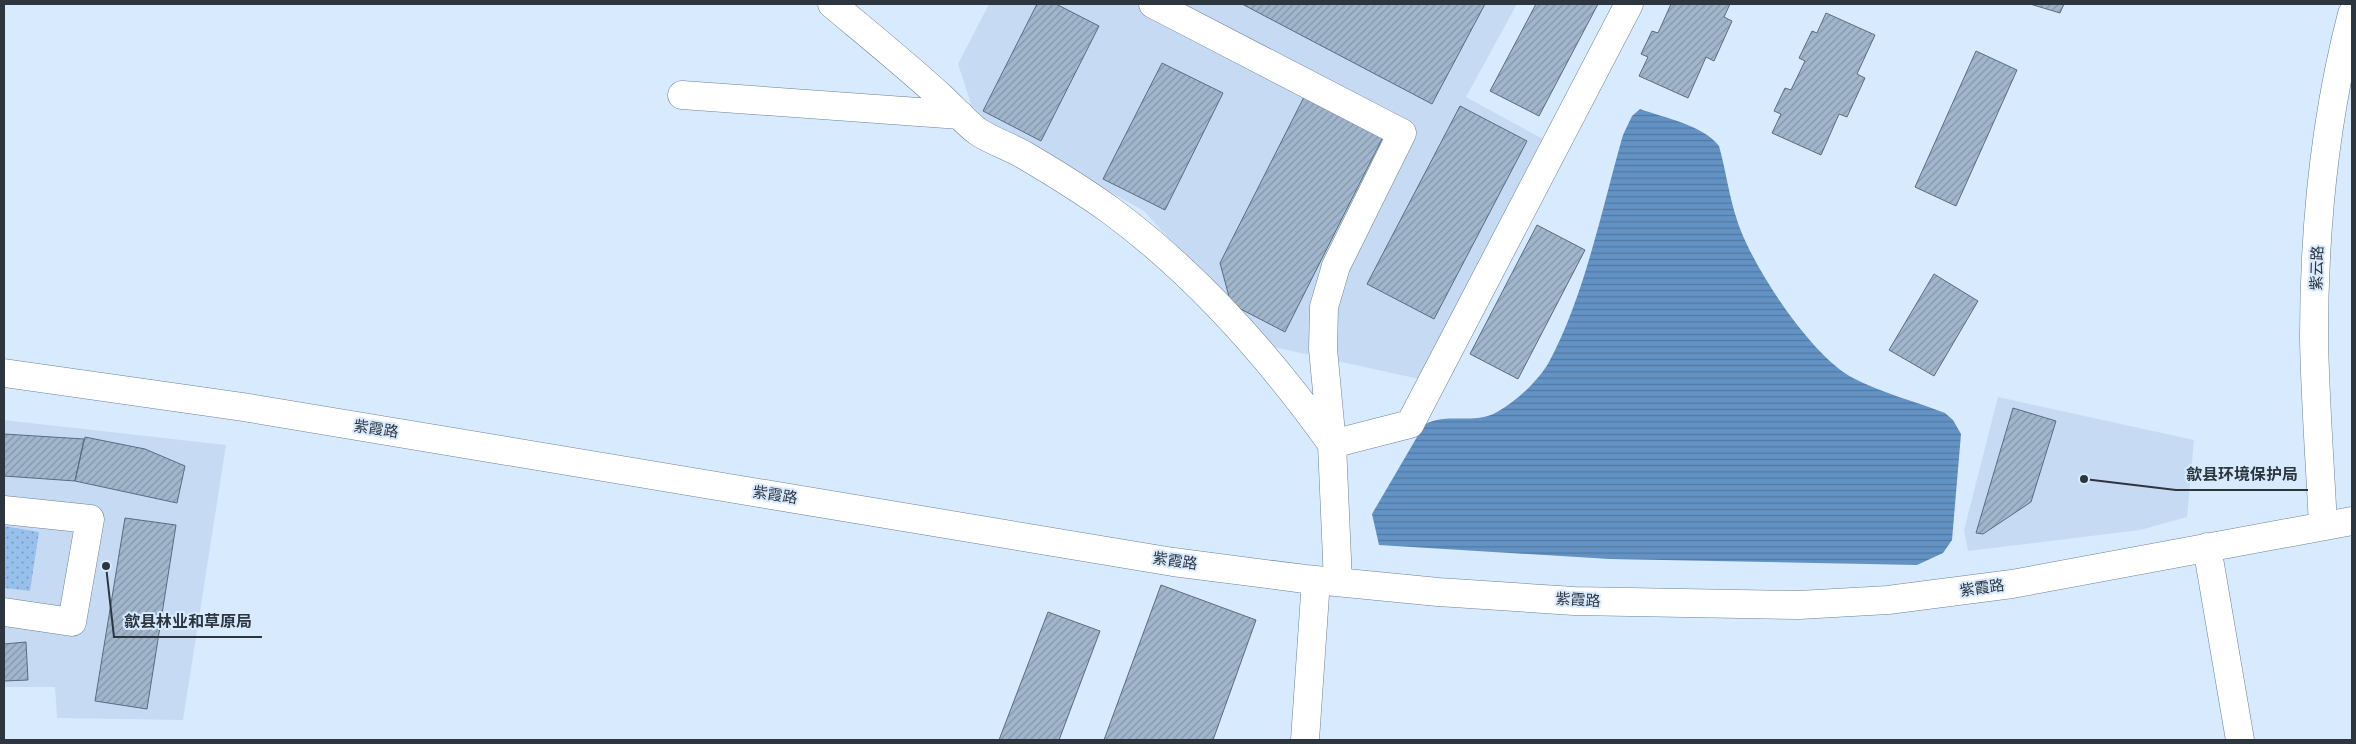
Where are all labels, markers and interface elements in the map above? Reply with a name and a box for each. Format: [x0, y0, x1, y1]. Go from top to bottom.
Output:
street label: 紫云路 [2308, 245, 2326, 291]
street label: 紫霞路 [353, 418, 399, 440]
callout: 歙县环境保护局 [2176, 459, 2308, 490]
text: 歙县环境保护局 [2186, 465, 2298, 483]
street label: 紫霞路 [752, 484, 798, 506]
street label: 紫霞路 [1152, 550, 1198, 572]
street label: 紫霞路 [1959, 577, 2005, 599]
street label: 紫霞路 [1555, 591, 1601, 609]
callout: 歙县林业和草原局 [114, 606, 262, 637]
text: 歙县林业和草原局 [124, 613, 252, 630]

